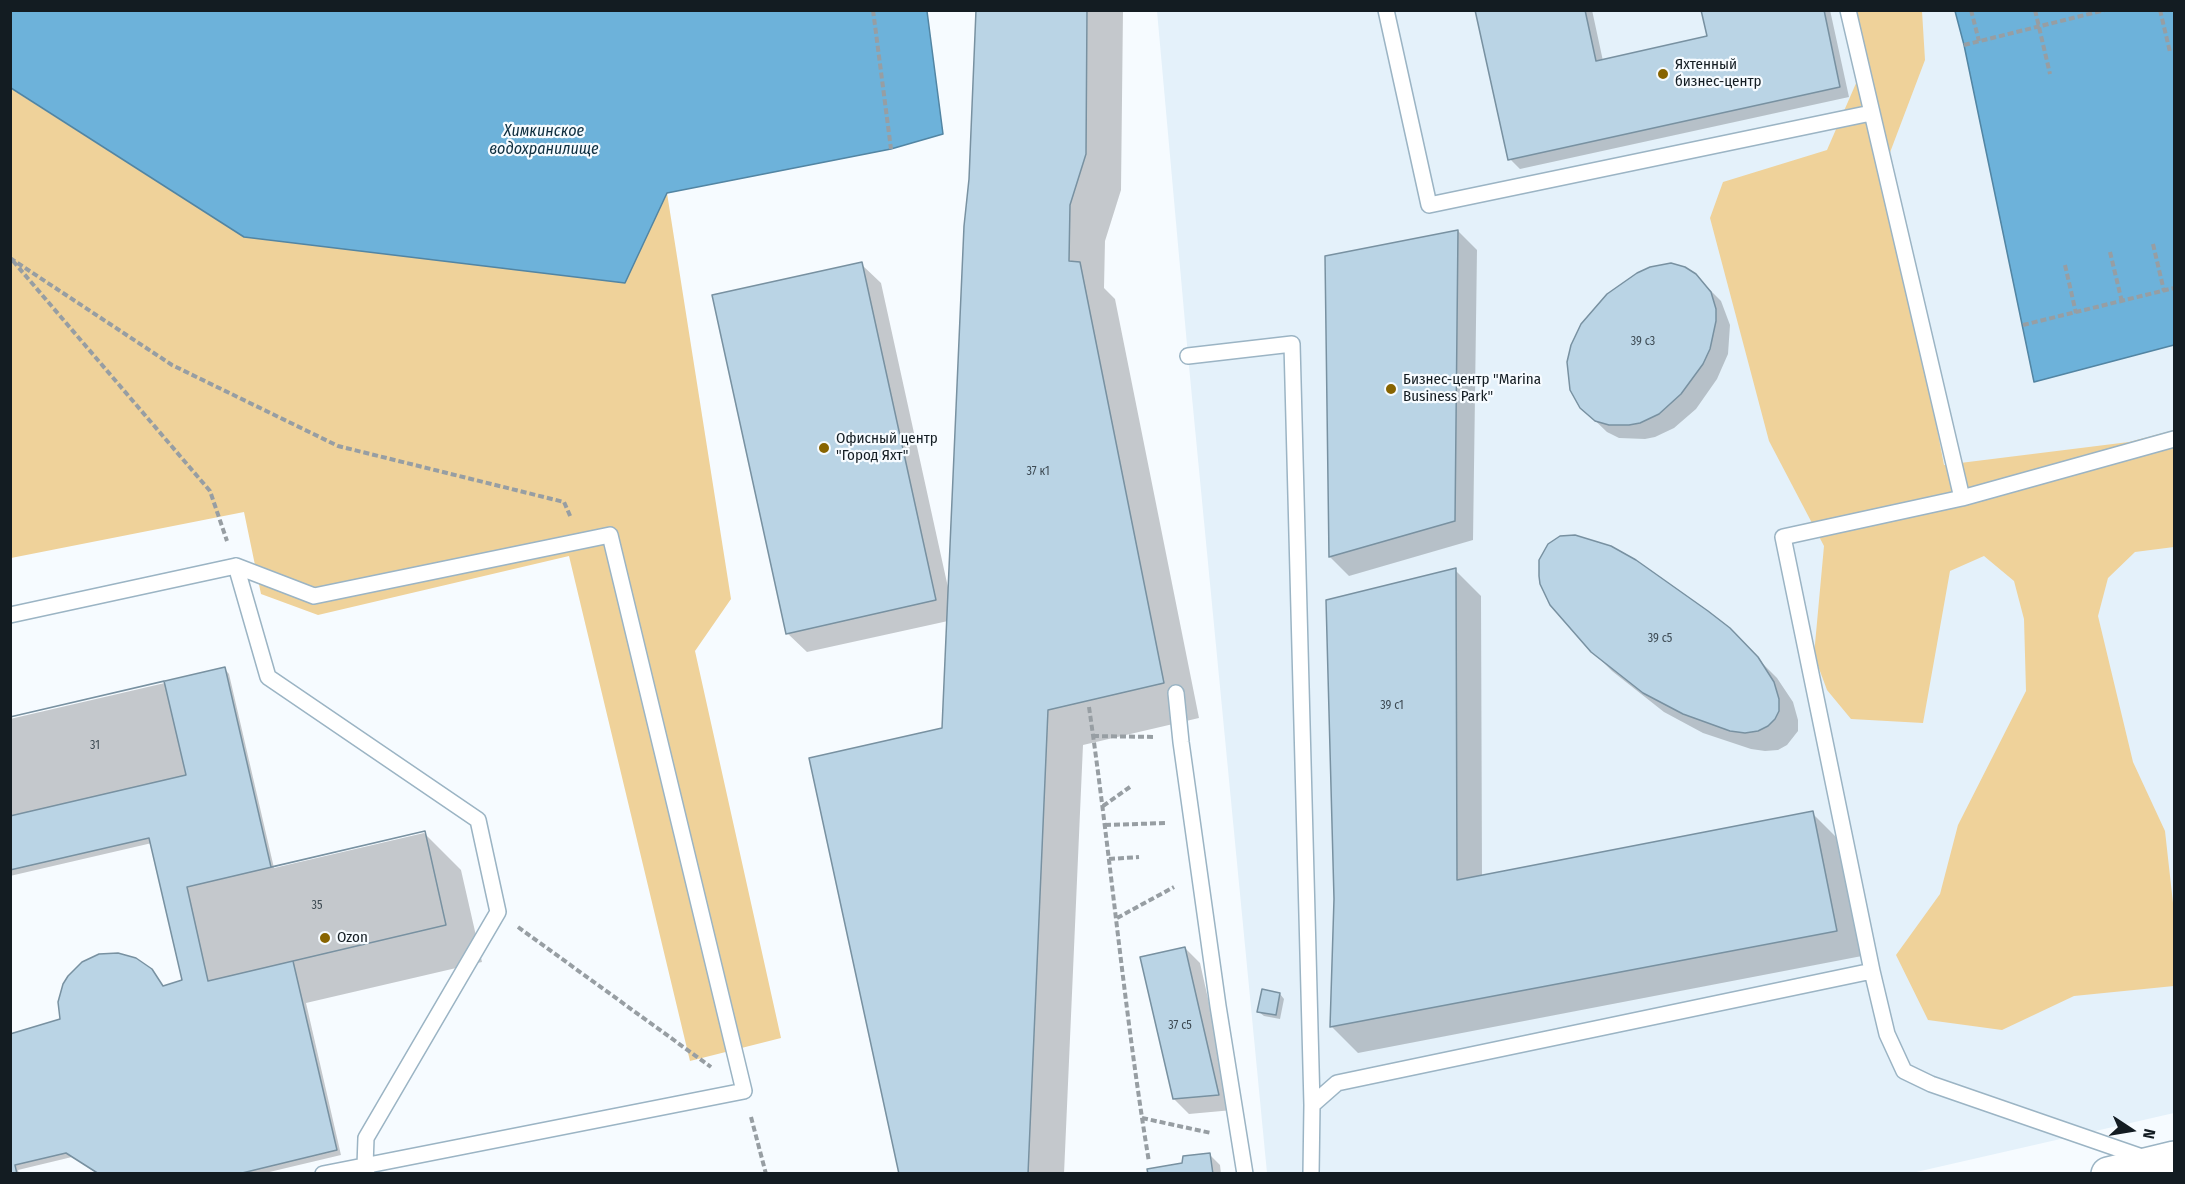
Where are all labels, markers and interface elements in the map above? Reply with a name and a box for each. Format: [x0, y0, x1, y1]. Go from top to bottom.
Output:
place label: Яхтенный бизнес-центр [1675, 56, 1761, 91]
marker: Яхтенный бизнес-центр [1656, 67, 1670, 81]
water label: Химкинское водохранилище [489, 122, 599, 160]
house number: 39 с3 [1631, 335, 1655, 349]
place label: Бизнес-центр "Marina Business Park" [1403, 371, 1541, 406]
marker: Бизнес-центр "Marina Business Park" [1384, 382, 1398, 396]
place label: Офисный центр "Город Яхт" [836, 430, 938, 465]
marker: Офисный центр "Город Яхт" [817, 441, 831, 455]
house number: 37 к1 [1026, 465, 1050, 479]
house number: 39 с5 [1648, 632, 1672, 646]
house number: 39 с1 [1380, 699, 1404, 713]
house number: 31 [90, 739, 100, 753]
house number: 35 [312, 899, 322, 913]
place label: Ozon [337, 929, 368, 947]
marker: Ozon [318, 931, 332, 945]
house number: 37 с5 [1168, 1019, 1192, 1033]
north arrow [2101, 1100, 2161, 1160]
text: N [2139, 1127, 2159, 1141]

